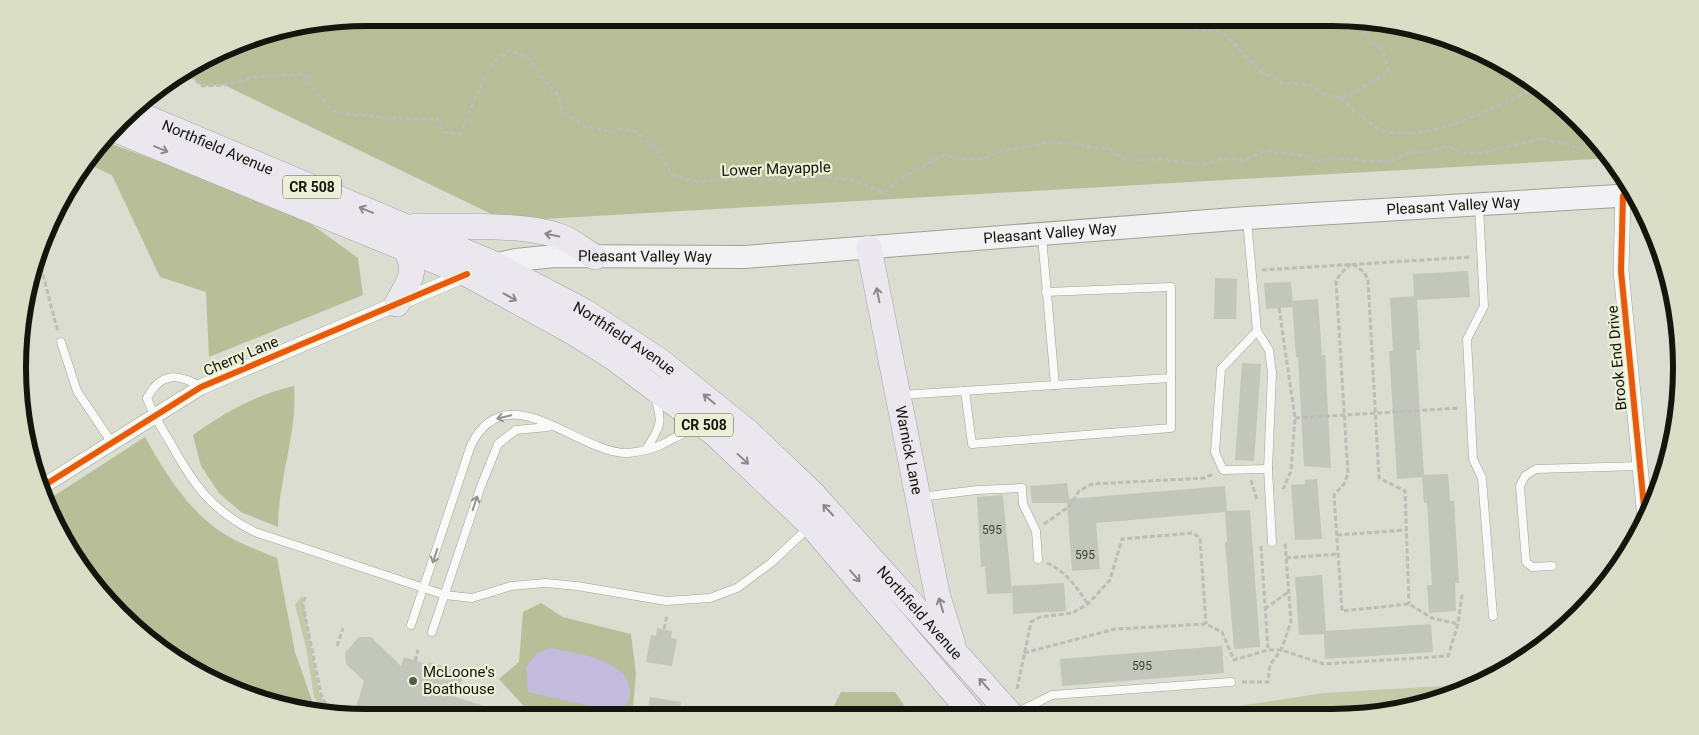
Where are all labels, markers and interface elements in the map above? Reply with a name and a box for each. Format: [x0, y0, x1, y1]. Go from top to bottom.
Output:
street label: Northfield Avenue [159, 116, 276, 179]
one-way arrow [153, 144, 168, 154]
street label: Lower Mayapple [721, 158, 831, 180]
road number: CR 508 [283, 176, 341, 198]
street label: Pleasant Valley Way [1386, 193, 1520, 219]
one-way arrow [359, 205, 374, 215]
street label: Pleasant Valley Way [983, 219, 1118, 247]
one-way arrow [544, 230, 560, 239]
street label: Pleasant Valley Way [578, 247, 712, 266]
one-way arrow [873, 287, 883, 303]
one-way arrow [502, 292, 517, 302]
street label: Northfield Avenue [570, 298, 679, 379]
street label: Brook End Drive [1603, 305, 1631, 411]
street label: Cherry Lane [201, 332, 281, 380]
one-way arrow [703, 393, 716, 405]
street label: Warnick Lane [891, 404, 926, 496]
one-way arrow [497, 413, 513, 422]
road number: CR 508 [675, 414, 733, 436]
one-way arrow [737, 453, 749, 465]
one-way arrow [471, 496, 481, 512]
one-way arrow [822, 504, 834, 517]
house number: 595 [982, 523, 1002, 537]
one-way arrow [429, 548, 439, 564]
house number: 595 [1075, 548, 1095, 562]
street label: Northfield Avenue [873, 563, 966, 663]
one-way arrow [850, 570, 861, 583]
one-way arrow [936, 598, 945, 614]
house number: 595 [1132, 659, 1152, 673]
place label: McLoone's Boathouse [423, 663, 495, 698]
marker: McLoone's Boathouse [407, 675, 419, 687]
one-way arrow [978, 677, 990, 690]

